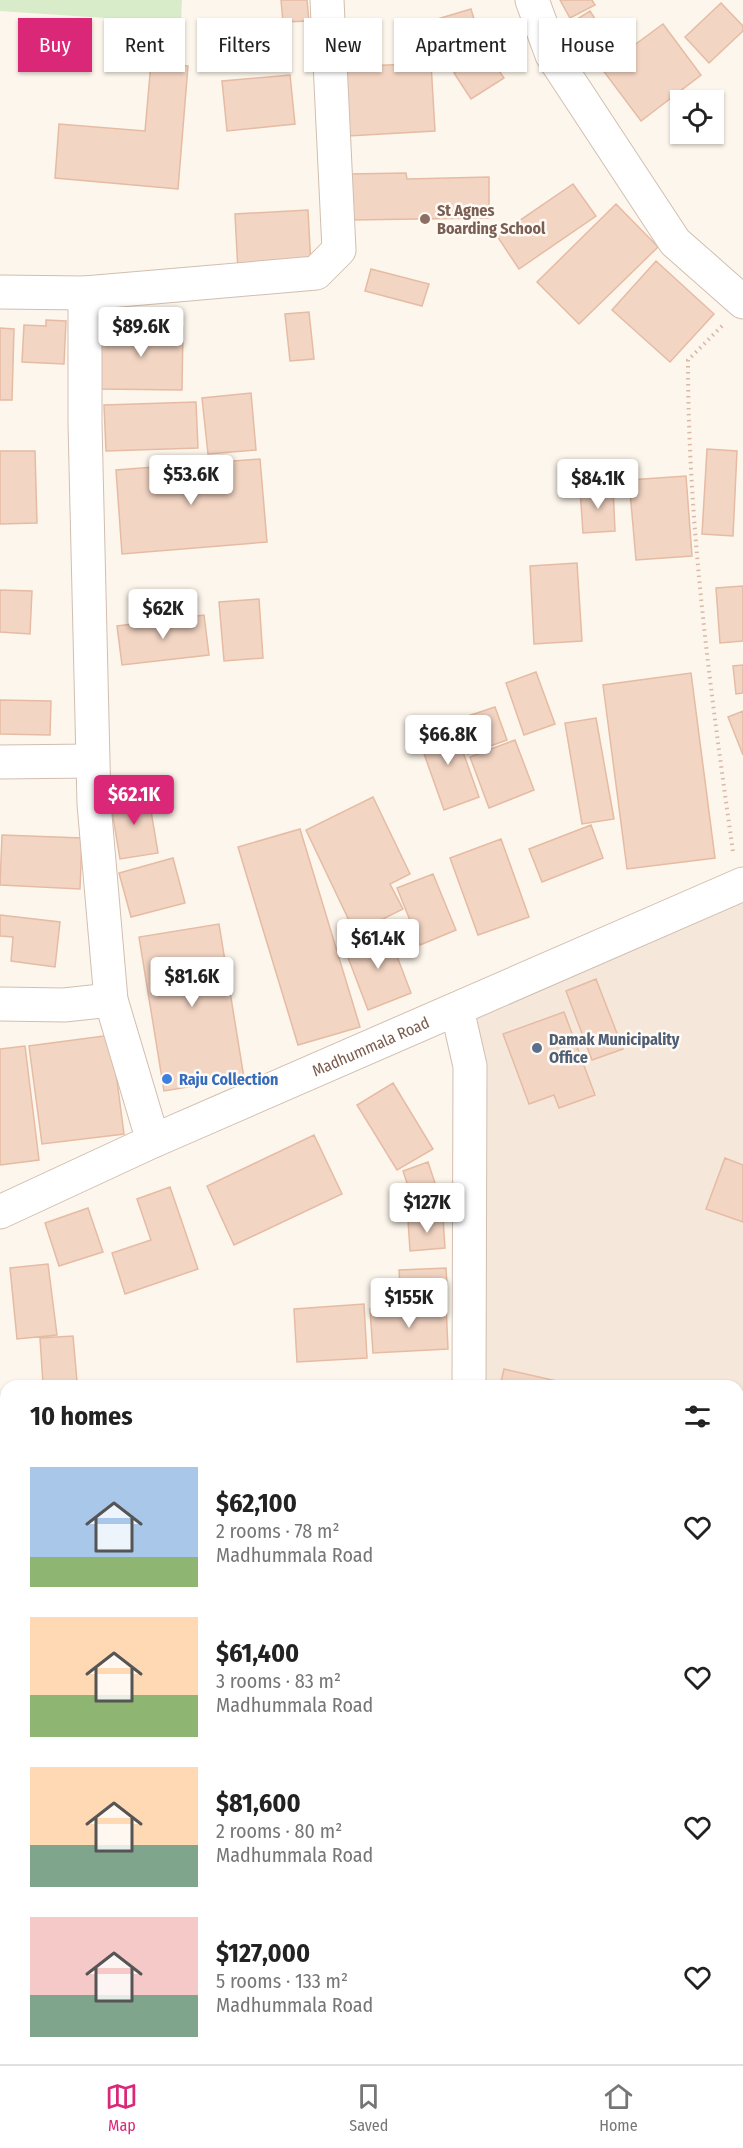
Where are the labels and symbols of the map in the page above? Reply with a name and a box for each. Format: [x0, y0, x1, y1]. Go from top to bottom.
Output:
place label: St Agnes Boarding School [437, 201, 546, 238]
marker: St Agnes Boarding School [418, 212, 432, 226]
pin: $89.6K [92, 307, 190, 358]
pin: $53.6K [142, 455, 240, 506]
pin: $84.1K [549, 459, 647, 510]
pin: $62K [127, 589, 199, 640]
pin: $66.8K [399, 715, 497, 766]
pin: $62.1K [85, 775, 183, 826]
pin: $61.4K [329, 919, 427, 970]
pin: $81.6K [143, 957, 241, 1008]
street label: Madhummala Road [309, 1012, 432, 1080]
place label: Damak Municipality Office [549, 1030, 680, 1067]
marker: Damak Municipality Office [530, 1041, 544, 1055]
place label: Raju Collection [179, 1070, 278, 1089]
marker: Raju Collection [160, 1072, 174, 1086]
pin: $127K [385, 1183, 469, 1234]
pin: $155K [367, 1278, 451, 1329]

